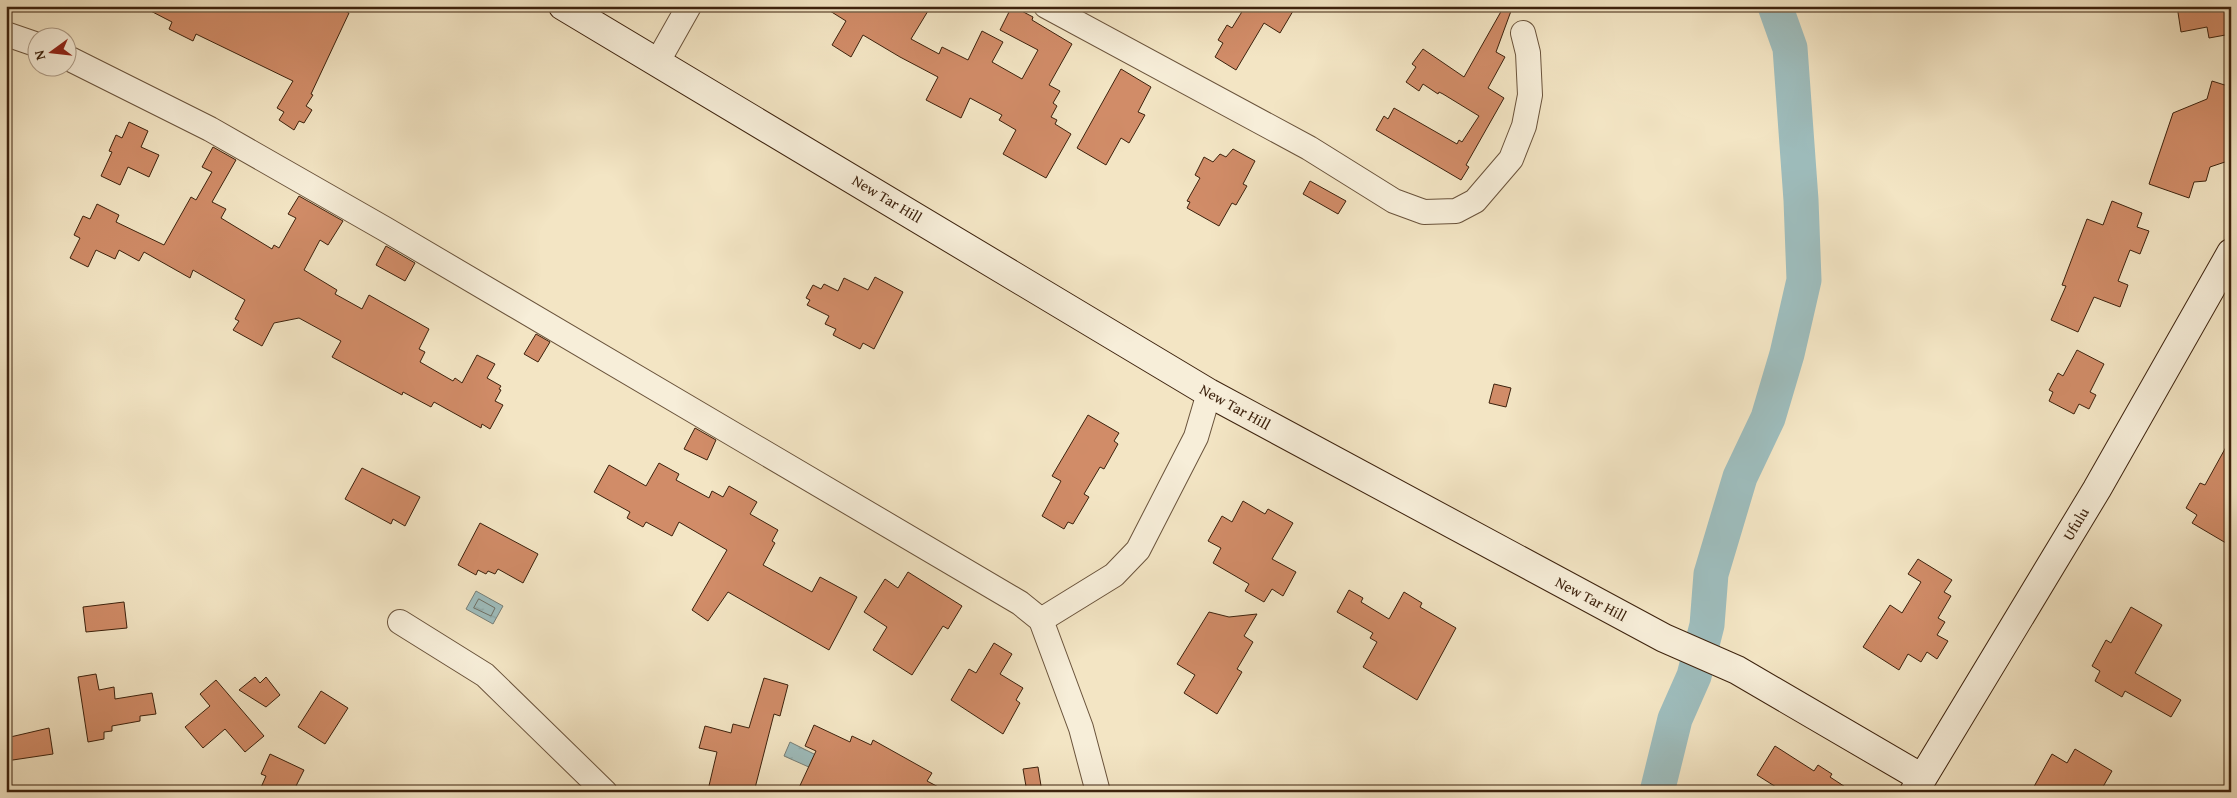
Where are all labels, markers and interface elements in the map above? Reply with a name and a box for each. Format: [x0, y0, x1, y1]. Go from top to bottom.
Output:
north arrow [28, 28, 78, 78]
text: N [28, 48, 50, 62]
street label: New Tar Hill [849, 170, 926, 228]
street label: New Tar Hill [1196, 379, 1274, 435]
street label: Ufulu [2058, 503, 2094, 544]
street label: New Tar Hill [1552, 571, 1631, 626]

